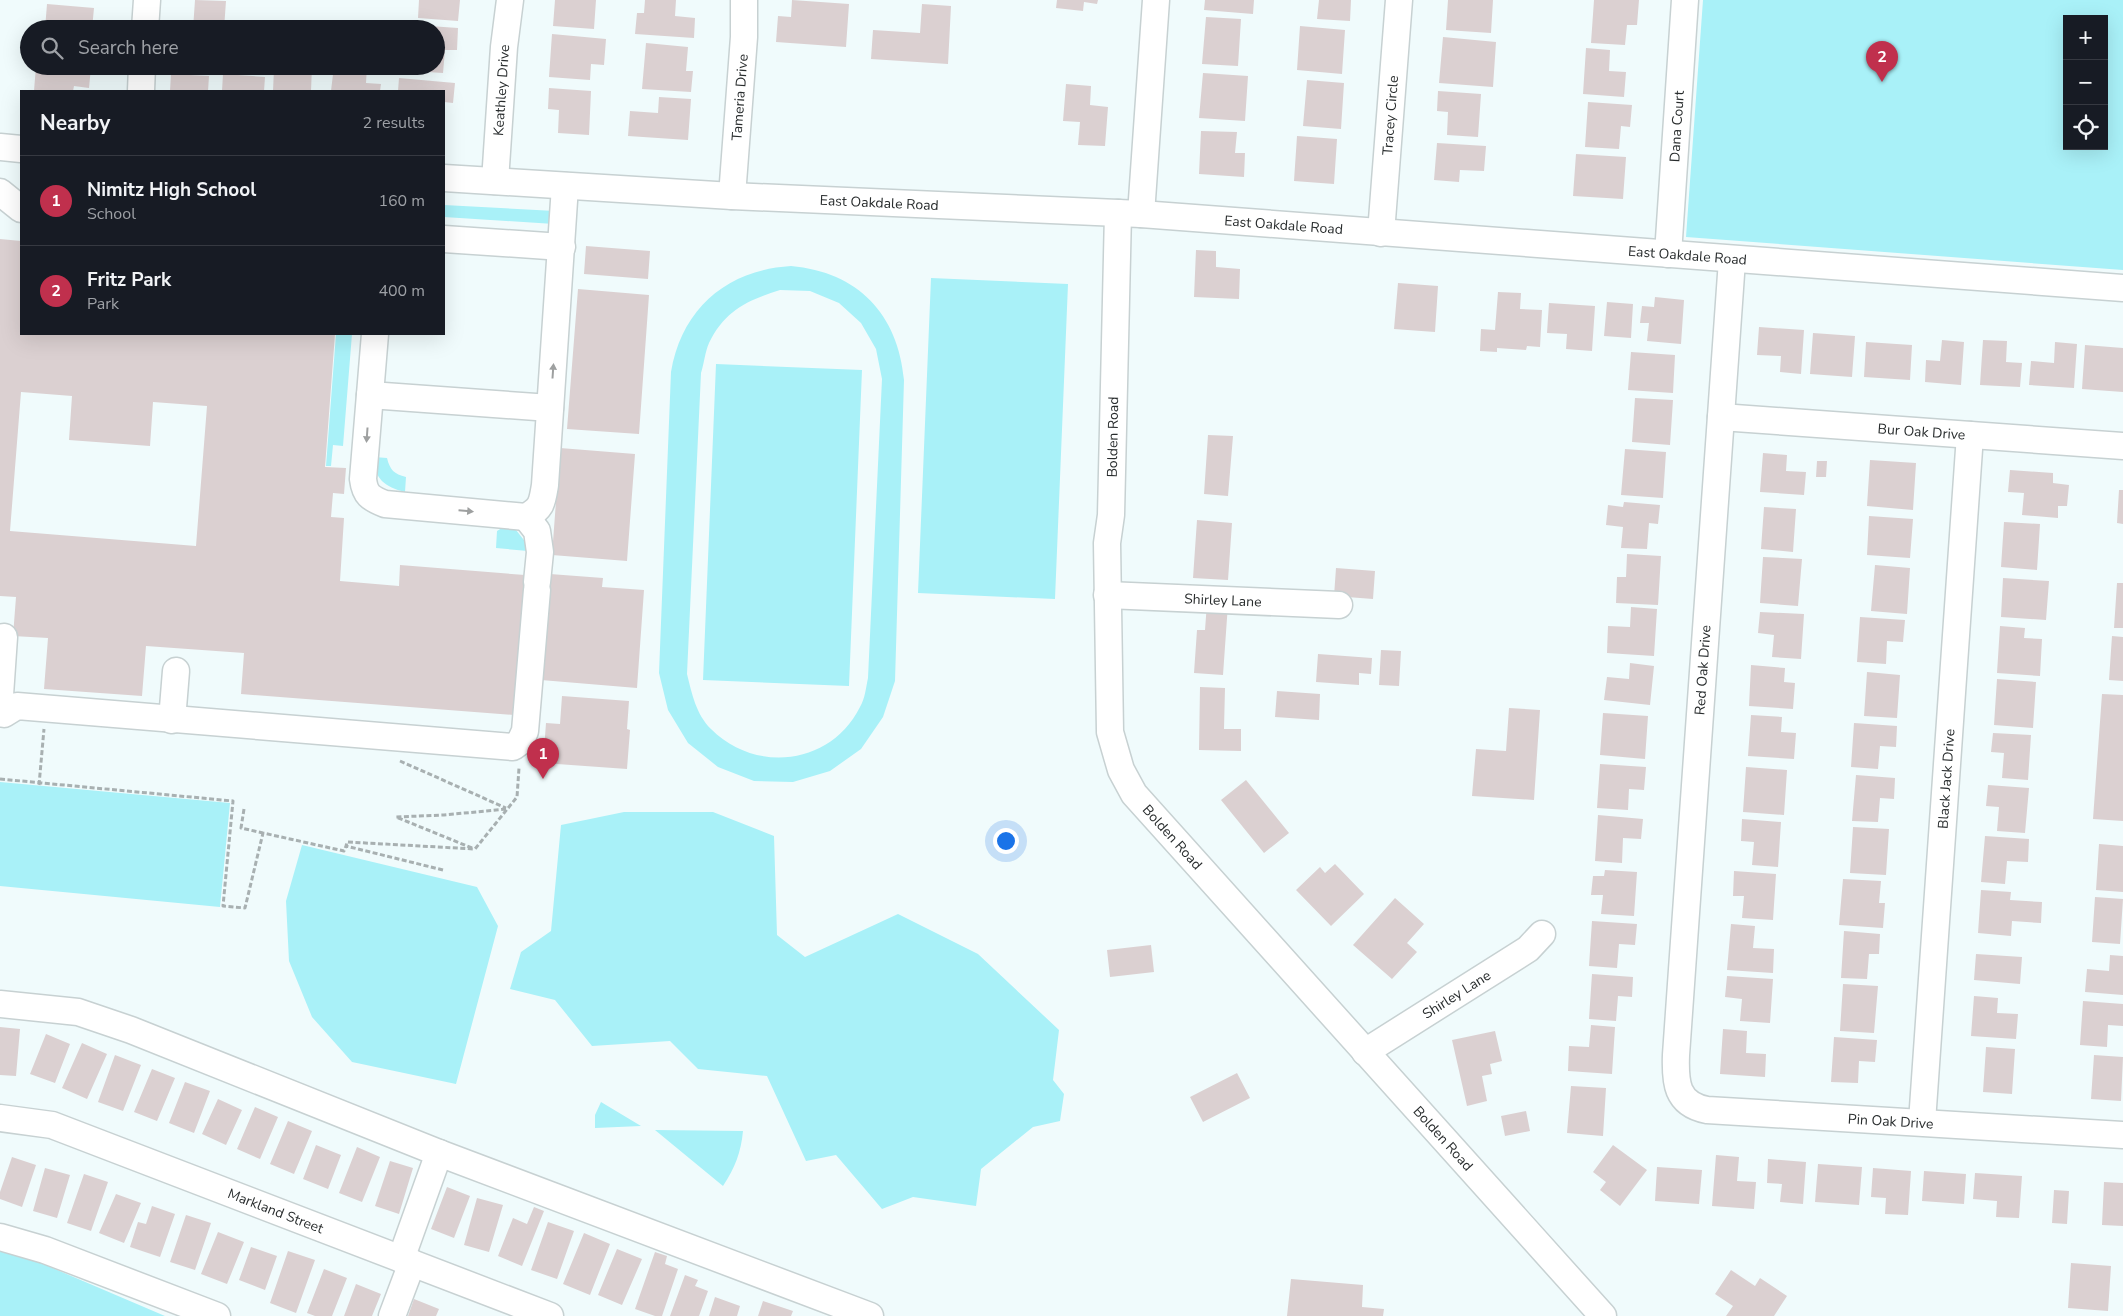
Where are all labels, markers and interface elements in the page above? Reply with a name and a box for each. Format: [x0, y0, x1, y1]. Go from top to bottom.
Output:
map controls [2063, 15, 2108, 150]
button: + [2063, 15, 2108, 60]
search box [20, 20, 445, 75]
icon: search [38, 34, 66, 62]
text: Search here [78, 35, 179, 61]
pin: 2 [1866, 41, 1898, 82]
street label: Keathley Drive [489, 44, 514, 137]
street label: Tameria Drive [727, 53, 752, 141]
button: − [2063, 60, 2108, 105]
street label: Tracey Circle [1378, 75, 1403, 156]
street label: Dana Court [1665, 90, 1688, 163]
button: locate [2063, 105, 2108, 150]
text: Nearby [40, 109, 110, 137]
text: 2 results [363, 112, 425, 134]
text: Nimitz High School [87, 177, 256, 203]
text: 1 [51, 190, 61, 212]
text: 160 m [378, 190, 425, 212]
street label: East Oakdale Road [819, 190, 939, 215]
text: School [87, 203, 136, 225]
street label: East Oakdale Road [1224, 211, 1344, 239]
street label: East Oakdale Road [1627, 241, 1748, 269]
text: Fritz Park [87, 267, 171, 293]
text: 2 [51, 280, 61, 302]
text: 400 m [378, 280, 425, 302]
text: Park [87, 293, 119, 315]
one-way arrow [549, 362, 557, 378]
street label: Bolden Road [1103, 396, 1123, 478]
street label: Bur Oak Drive [1877, 419, 1966, 444]
one-way arrow [363, 427, 371, 443]
one-way arrow [458, 508, 474, 516]
street label: Shirley Lane [1184, 589, 1262, 611]
street label: Red Oak Drive [1690, 624, 1716, 716]
street label: Black Jack Drive [1933, 728, 1959, 830]
pin: 1 [527, 738, 559, 779]
street label: Bolden Road [1138, 800, 1207, 873]
your location [993, 828, 1019, 854]
street label: Shirley Lane [1418, 966, 1494, 1023]
street label: Bolden Road [1409, 1102, 1477, 1175]
street label: Pin Oak Drive [1847, 1109, 1934, 1133]
street label: Markland Street [225, 1184, 326, 1238]

